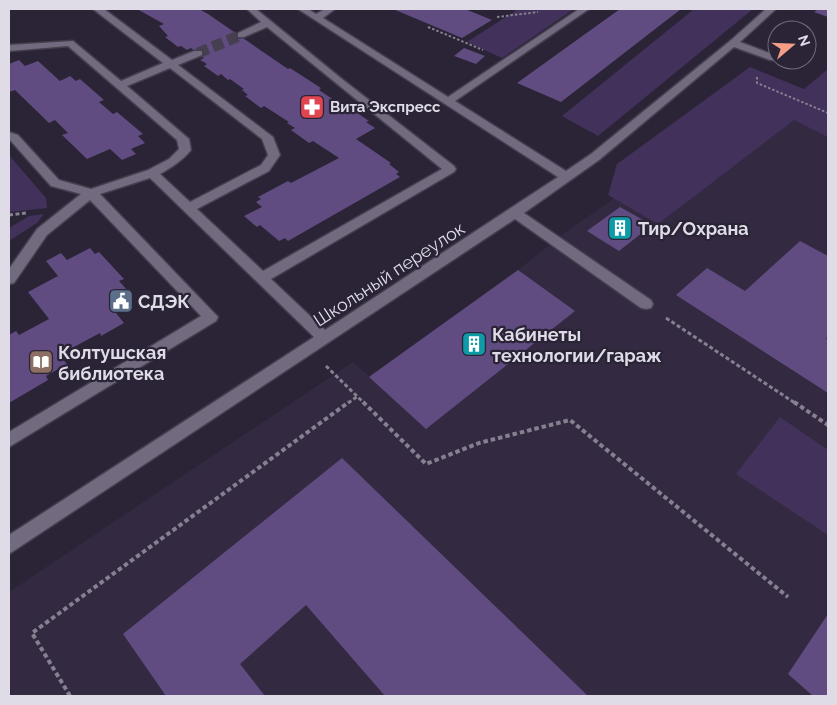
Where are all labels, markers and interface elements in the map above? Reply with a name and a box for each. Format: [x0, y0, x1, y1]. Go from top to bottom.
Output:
north arrow [767, 20, 817, 70]
text: N [795, 33, 814, 48]
pharmacy icon: Вита Экспресс [299, 94, 325, 120]
place label: Вита Экспресс [330, 98, 441, 116]
building icon: Тир/Охрана [607, 215, 633, 241]
street label: Школьный переулок [309, 217, 469, 331]
place label: Тир/Охрана [638, 218, 749, 239]
public building icon: СДЭК [108, 288, 134, 314]
place label: СДЭК [138, 291, 190, 312]
place label: Кабинеты технологии/гараж [492, 324, 662, 366]
building icon: Кабинеты технологии/гараж [461, 331, 487, 357]
place label: Колтушская библиотека [58, 342, 166, 384]
library icon: Колтушская библиотека [28, 349, 54, 375]

